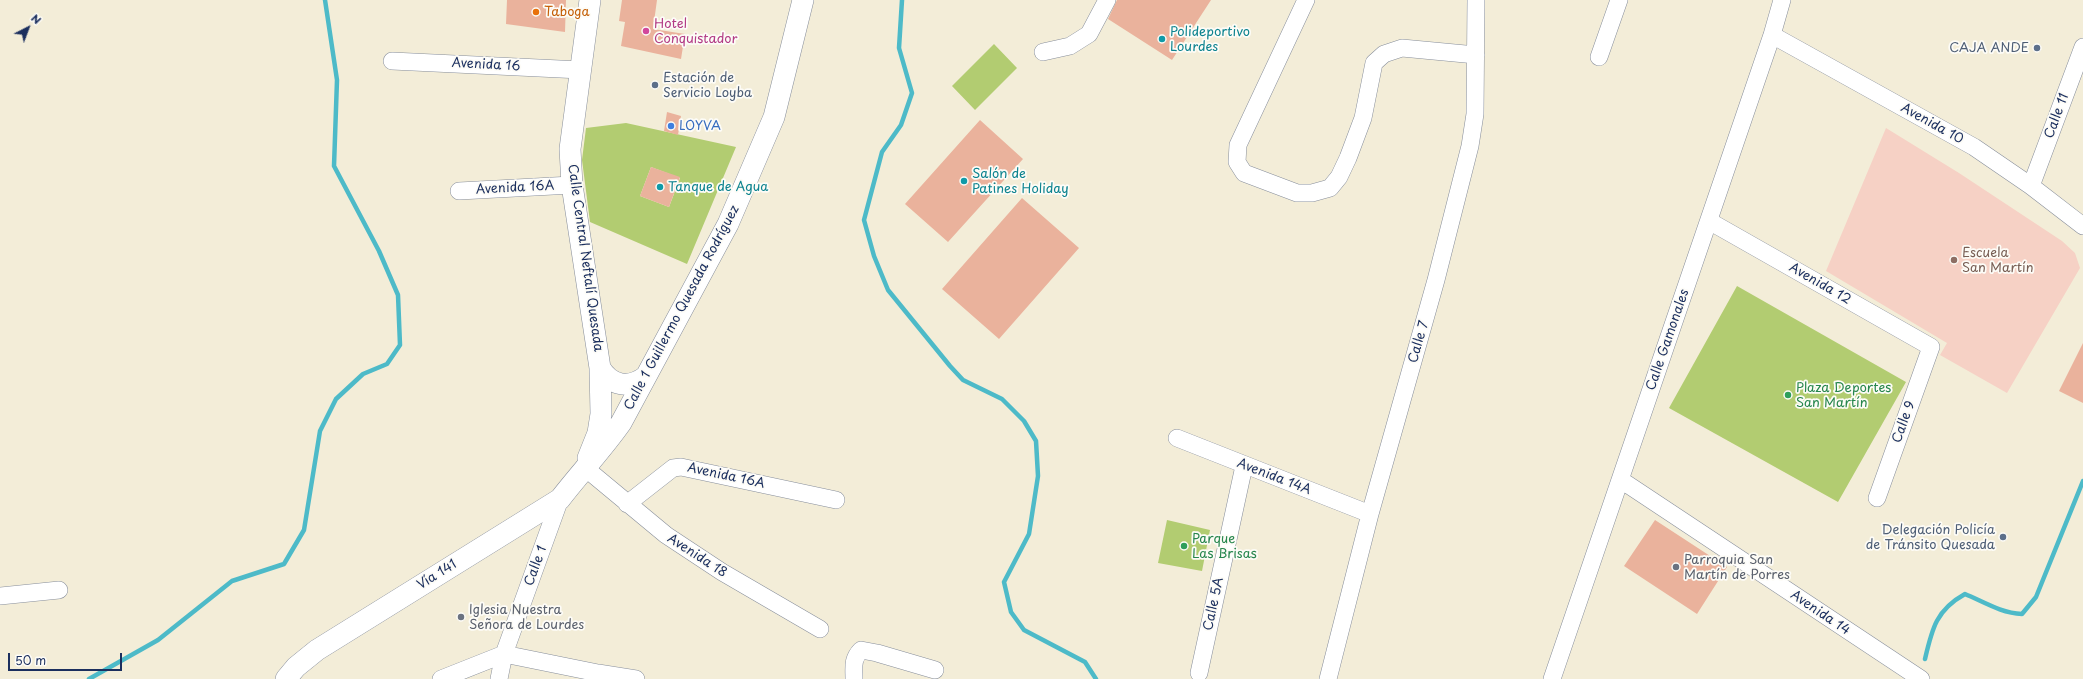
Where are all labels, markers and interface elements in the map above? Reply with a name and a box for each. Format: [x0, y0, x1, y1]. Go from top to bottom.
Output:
place label: Taboga [544, 4, 590, 20]
marker: Taboga [531, 7, 541, 17]
north arrow [8, 8, 48, 48]
text: N [27, 9, 45, 28]
place label: Hotel Conquistador [654, 16, 737, 47]
place label: Polideportivo Lourdes [1170, 24, 1250, 55]
marker: Hotel Conquistador [641, 26, 651, 36]
marker: Polideportivo Lourdes [1157, 34, 1167, 44]
place label: CAJA ANDE [1949, 40, 2029, 56]
marker: CAJA ANDE [2032, 43, 2042, 53]
street label: Avenida 16 [451, 55, 521, 75]
place label: Estación de Servicio Loyba [663, 70, 752, 101]
marker: Estación de Servicio Loyba [650, 80, 660, 90]
street label: Calle 11 [2042, 91, 2072, 141]
street label: Avenida 10 [1898, 100, 1966, 148]
place label: LOYVA [679, 118, 721, 134]
marker: LOYVA [666, 121, 676, 131]
street label: Calle Central Neftalí Quesada [564, 163, 606, 353]
place label: Salón de Patines Holiday [972, 166, 1069, 197]
marker: Salón de Patines Holiday [959, 176, 969, 186]
street label: Avenida 16A [475, 178, 555, 198]
place label: Tanque de Agua [668, 179, 768, 195]
marker: Tanque de Agua [655, 182, 665, 192]
street label: Calle 1 Guillermo Quesada Rodríguez [621, 203, 743, 413]
place label: Escuela San Martín [1962, 245, 2034, 276]
marker: Escuela San Martín [1949, 255, 1959, 265]
street label: Avenida 12 [1786, 260, 1854, 308]
street label: Calle Gamonales [1643, 287, 1693, 393]
street label: Calle 7 [1406, 319, 1432, 365]
place label: Plaza Deportes San Martín [1796, 380, 1891, 411]
marker: Plaza Deportes San Martín [1783, 390, 1793, 400]
street label: Calle 9 [1889, 399, 1919, 445]
street label: Avenida 14A [1235, 456, 1313, 498]
street label: Avenida 16A [686, 460, 766, 492]
place label: Delegación Policía de Tránsito Quesada [1866, 522, 1995, 553]
street label: Avenida 18 [664, 531, 730, 581]
place label: Parque Las Brisas [1192, 531, 1257, 562]
marker: Delegación Policía de Tránsito Quesada [1998, 532, 2008, 542]
marker: Parque Las Brisas [1179, 541, 1189, 551]
street label: Calle 1 [522, 544, 550, 588]
place label: Parroquia San Martín de Porres [1684, 552, 1790, 583]
street label: Vía 141 [414, 557, 460, 593]
marker: Parroquia San Martín de Porres [1671, 562, 1681, 572]
street label: Calle 5A [1201, 576, 1227, 632]
street label: Avenida 14 [1787, 587, 1853, 639]
place label: Iglesia Nuestra Señora de Lourdes [469, 602, 584, 633]
marker: Iglesia Nuestra Señora de Lourdes [456, 612, 466, 622]
scale bar [10, 645, 124, 671]
text: 50 m [15, 651, 46, 669]

